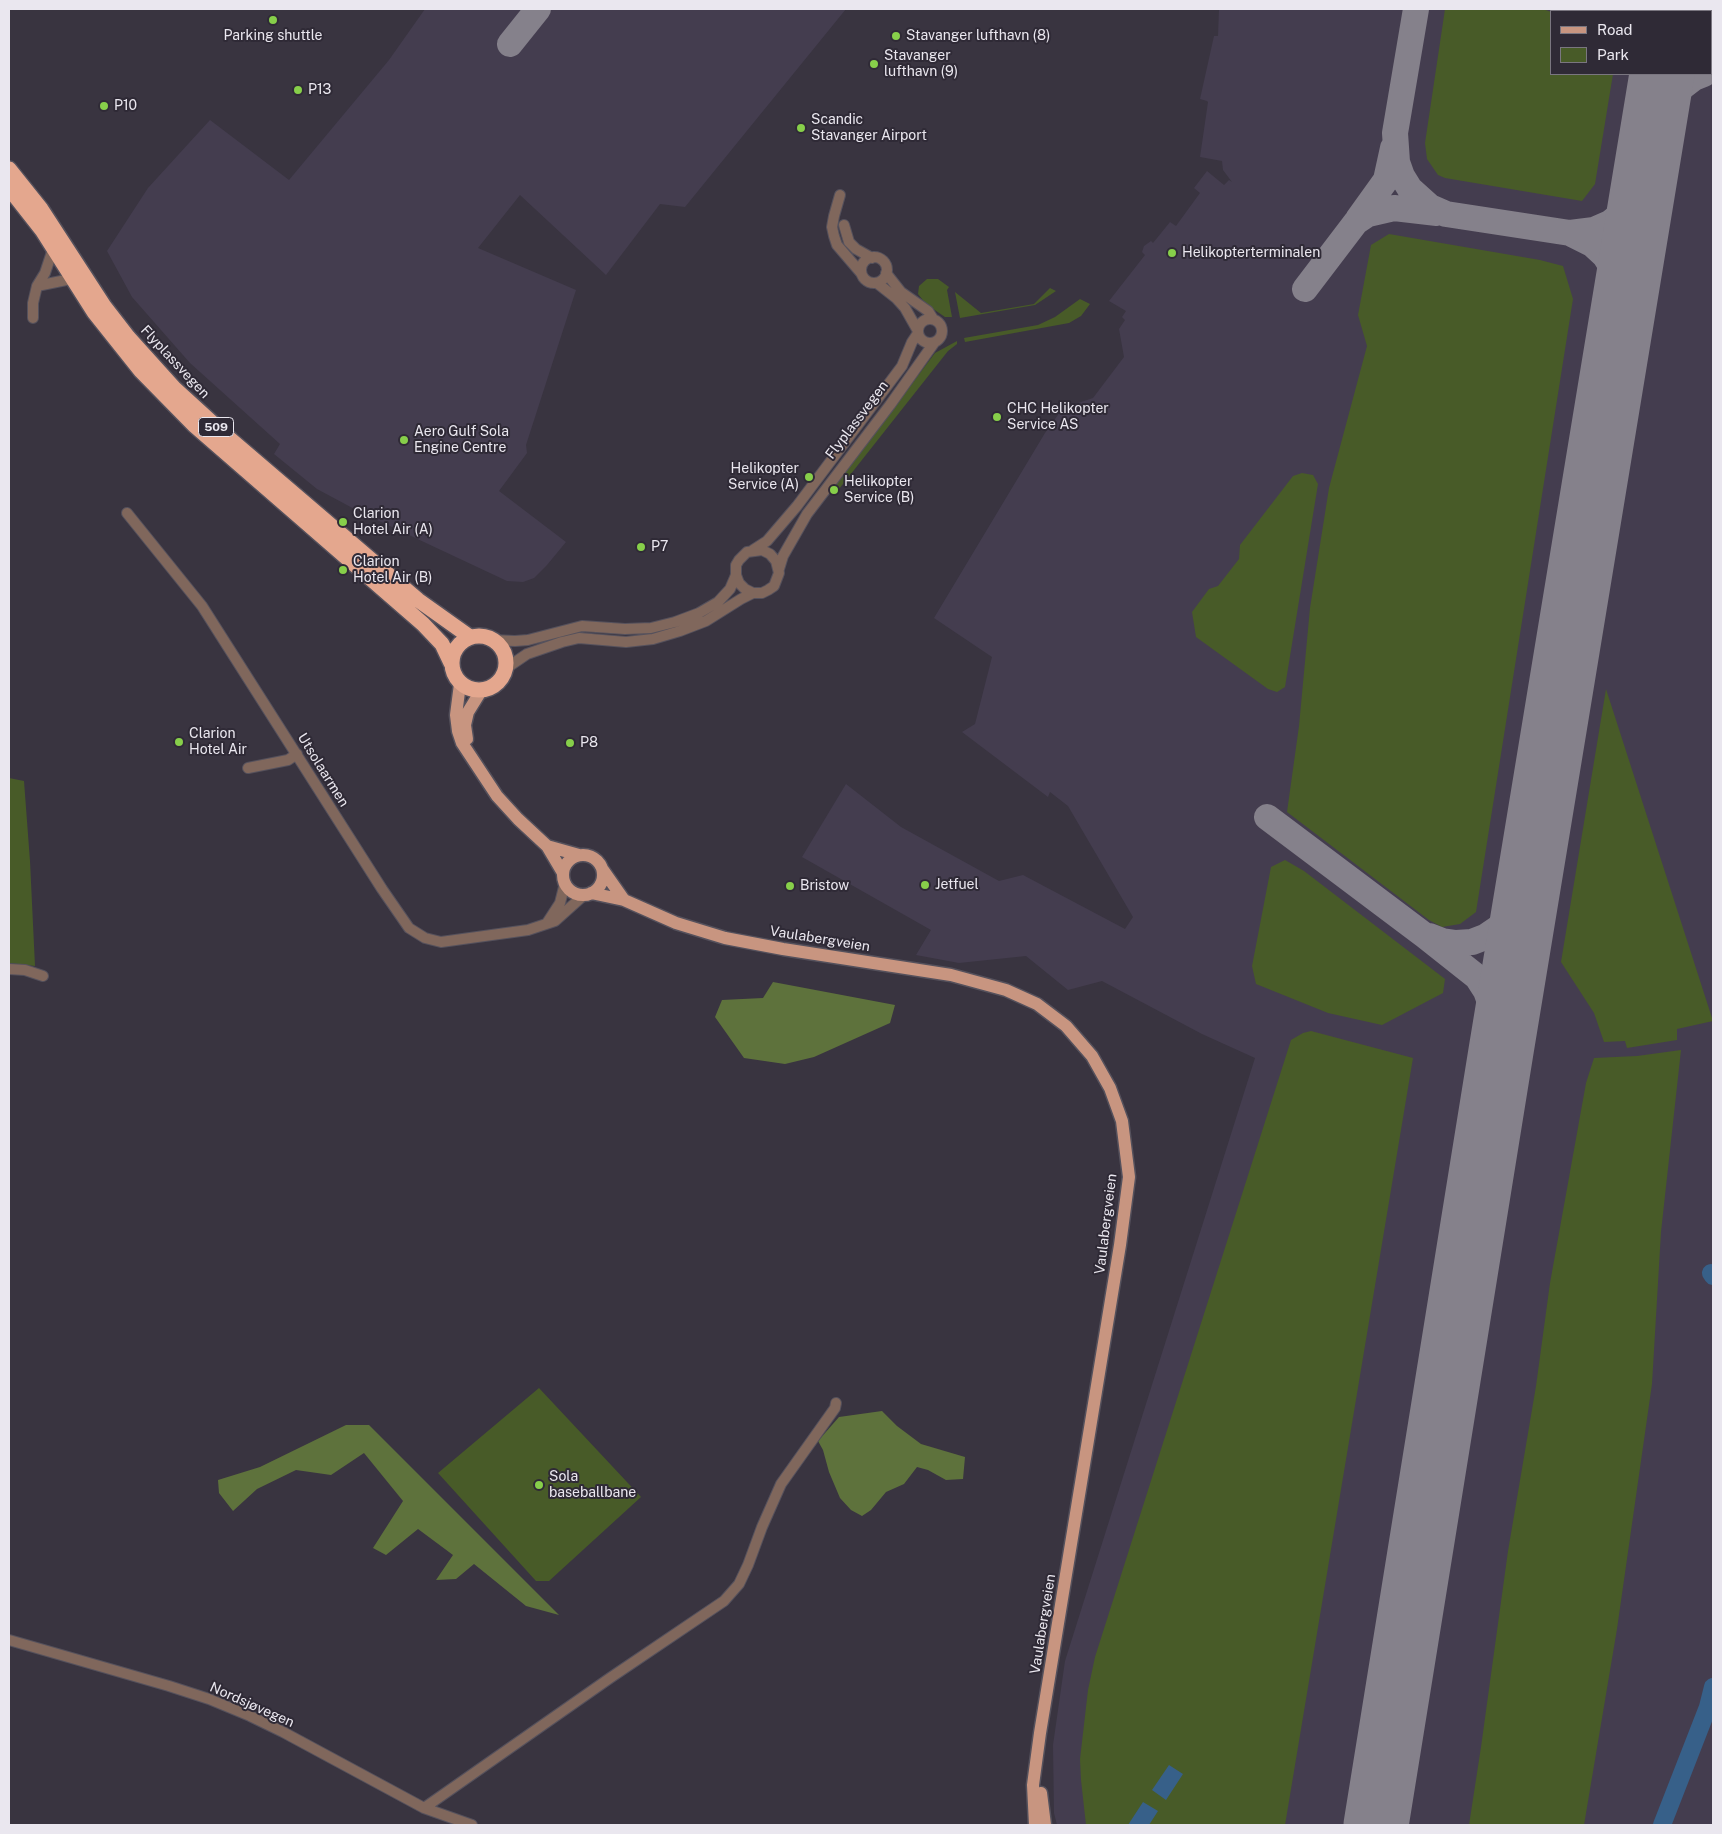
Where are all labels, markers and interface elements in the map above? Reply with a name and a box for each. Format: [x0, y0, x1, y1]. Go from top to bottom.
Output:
legend [1550, 10, 1712, 75]
marker: Parking shuttle [267, 14, 279, 26]
text: Road [1597, 21, 1633, 38]
place label: Parking shuttle [224, 28, 322, 44]
place label: Stavanger lufthavn (8) [906, 28, 1050, 44]
marker: Stavanger lufthavn (8) [890, 30, 902, 42]
text: Park [1597, 46, 1629, 63]
place label: Stavanger lufthavn (9) [884, 48, 958, 80]
marker: Stavanger lufthavn (9) [868, 58, 880, 70]
place label: P13 [308, 82, 331, 98]
marker: P13 [292, 84, 304, 96]
place label: P10 [114, 98, 137, 114]
marker: P10 [98, 100, 110, 112]
place label: Scandic Stavanger Airport [811, 112, 927, 144]
marker: Scandic Stavanger Airport [795, 122, 807, 134]
place label: Helikopterterminalen [1182, 245, 1320, 261]
marker: Helikopterterminalen [1166, 247, 1178, 259]
street label: Flyplassvegen [137, 322, 213, 402]
street label: Flyplassvegen [822, 378, 892, 462]
place label: CHC Helikopter Service AS [1007, 401, 1109, 434]
marker: CHC Helikopter Service AS [991, 411, 1003, 423]
road number: 509 [198, 418, 234, 437]
place label: Aero Gulf Sola Engine Centre [414, 424, 509, 457]
marker: Aero Gulf Sola Engine Centre [398, 434, 410, 446]
place label: Helikopter Service (A) [728, 461, 799, 494]
marker: Helikopter Service (A) [803, 471, 815, 483]
place label: Helikopter Service (B) [844, 474, 914, 507]
marker: Helikopter Service (B) [828, 484, 840, 496]
place label: Clarion Hotel Air (A) [353, 506, 433, 538]
marker: Clarion Hotel Air (A) [337, 516, 349, 528]
place label: P7 [651, 539, 668, 555]
marker: P7 [635, 541, 647, 553]
place label: Clarion Hotel Air (B) [353, 554, 432, 586]
marker: Clarion Hotel Air (B) [337, 564, 349, 576]
place label: Clarion Hotel Air [189, 726, 247, 759]
street label: Utsolaarmen [294, 730, 352, 810]
place label: P8 [580, 735, 598, 751]
marker: Clarion Hotel Air [173, 736, 185, 748]
marker: P8 [564, 737, 576, 749]
place label: Jetfuel [935, 877, 979, 893]
place label: Bristow [800, 878, 849, 894]
marker: Jetfuel [919, 879, 931, 891]
marker: Bristow [784, 880, 796, 892]
street label: Vaulabergveien [769, 923, 871, 955]
street label: Vaulabergveien [1091, 1173, 1121, 1275]
place label: Sola baseballbane [549, 1469, 636, 1501]
marker: Sola baseballbane [533, 1479, 545, 1491]
street label: Vaulabergveien [1027, 1573, 1059, 1675]
street label: Nordsjøvegen [207, 1679, 297, 1731]

